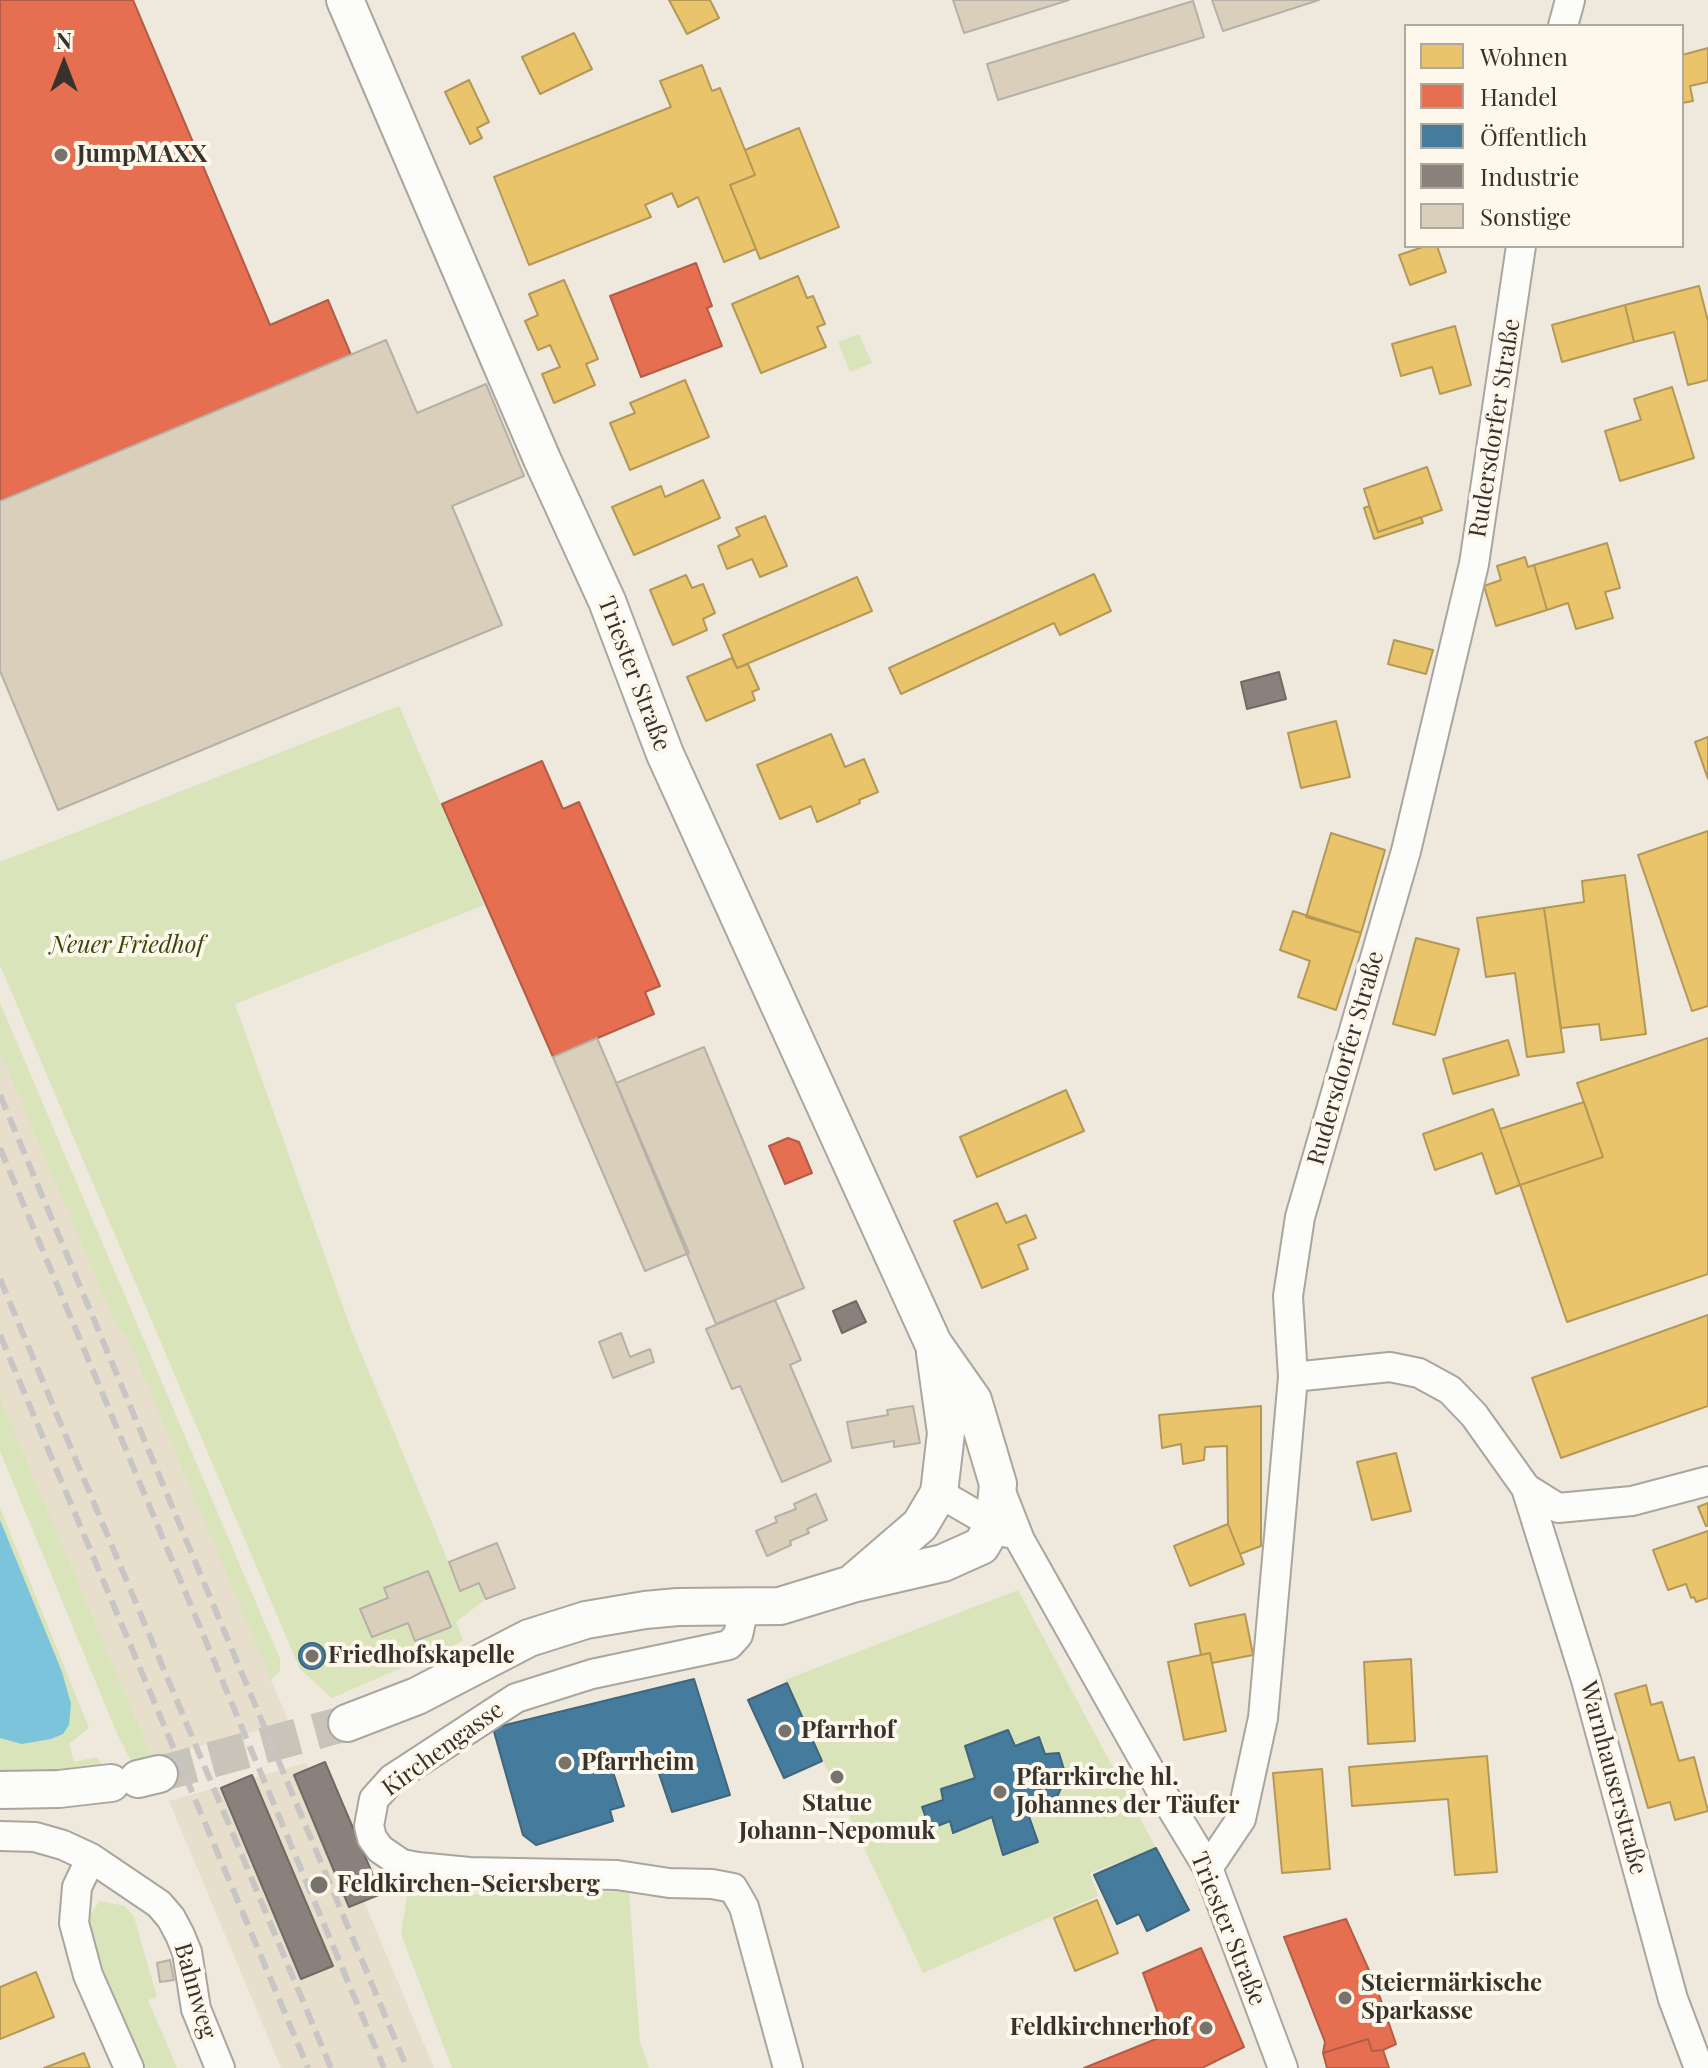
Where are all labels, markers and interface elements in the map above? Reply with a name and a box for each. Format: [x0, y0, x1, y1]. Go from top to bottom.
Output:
north arrow [24, 24, 104, 104]
legend [1404, 24, 1684, 248]
text: N [56, 25, 72, 55]
text: Wohnen [1480, 40, 1568, 72]
text: Handel [1480, 80, 1557, 112]
text: Öffentlich [1480, 120, 1587, 152]
place label: JumpMAXX [77, 141, 207, 169]
marker: JumpMAXX [52, 146, 70, 164]
text: Industrie [1480, 160, 1579, 192]
text: Sonstige [1480, 200, 1571, 232]
street label: Rudersdorfer Straße [1463, 316, 1527, 540]
street label: Triester Straße [591, 593, 677, 755]
park label: Neuer Friedhof [50, 932, 204, 960]
street label: Rudersdorfer Straße [1302, 948, 1390, 1168]
place label: Friedhofskapelle [328, 1642, 515, 1670]
marker: Friedhofskapelle [303, 1647, 321, 1665]
street label: Warnhauserstraße [1573, 1678, 1653, 1878]
street label: Kirchengasse [377, 1695, 509, 1803]
place label: Pfarrhof [801, 1717, 895, 1745]
marker: Pfarrhof [776, 1722, 794, 1740]
place label: Pfarrheim [581, 1749, 695, 1777]
marker: Pfarrheim [556, 1754, 574, 1772]
place label: Pfarrkirche hl. Johannes der Täufer [1016, 1764, 1240, 1820]
marker: Statue Johann-Nepomuk [828, 1768, 846, 1786]
marker: Pfarrkirche hl. Johannes der Täufer [991, 1783, 1009, 1801]
place label: Statue Johann-Nepomuk [739, 1790, 935, 1846]
street label: Triester Straße [1184, 1848, 1272, 2010]
place label: Feldkirchen-Seiersberg [337, 1871, 600, 1899]
marker: Feldkirchen-Seiersberg [308, 1874, 330, 1896]
street label: Bahnweg [168, 1940, 222, 2042]
place label: Steiermärkische Sparkasse [1361, 1970, 1542, 2026]
marker: Steiermärkische Sparkasse [1336, 1989, 1354, 2007]
place label: Feldkirchnerhof [1010, 2014, 1190, 2042]
marker: Feldkirchnerhof [1197, 2019, 1215, 2037]

